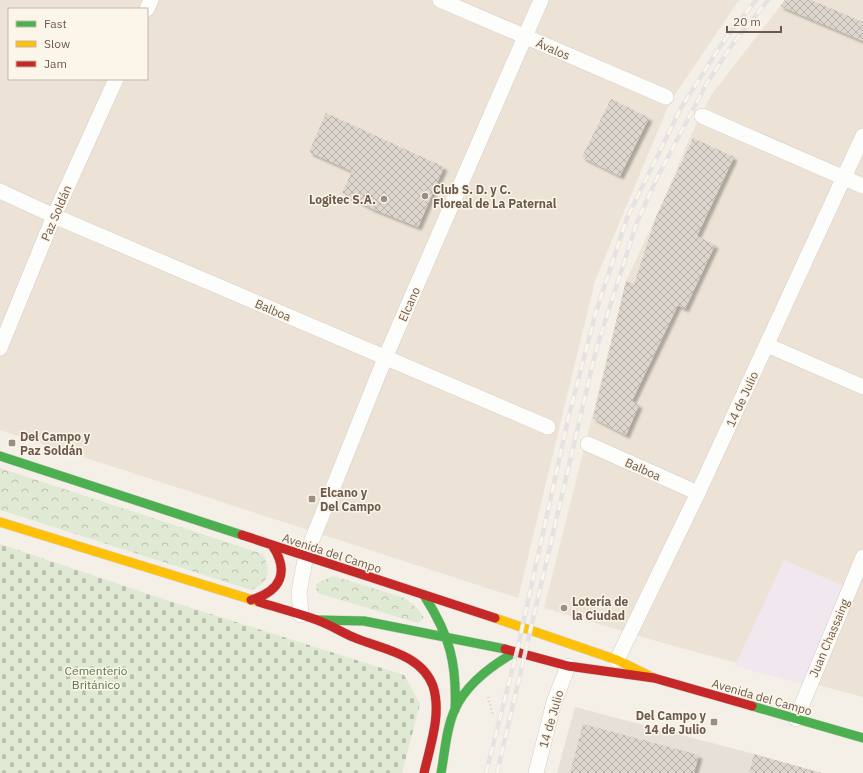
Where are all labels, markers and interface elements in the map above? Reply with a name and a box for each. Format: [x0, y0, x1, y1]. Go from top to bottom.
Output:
legend [8, 8, 148, 80]
scale bar [727, 8, 781, 34]
text: 20 m [733, 14, 761, 29]
text: Fast [44, 16, 67, 31]
street label: Ávalos [534, 35, 572, 63]
text: Slow [44, 36, 70, 51]
text: Jam [44, 56, 67, 71]
place label: Club S. D. y C. Floreal de La Paternal [433, 182, 557, 211]
street label: Paz Soldán [38, 183, 74, 243]
marker: Club S. D. y C. Floreal de La Paternal [420, 191, 430, 201]
place label: Logitec S.A. [309, 192, 376, 207]
marker: Logitec S.A. [379, 194, 389, 204]
street label: Elcano [395, 284, 423, 324]
street label: Balboa [253, 296, 294, 324]
street label: 14 de Julio [723, 369, 761, 429]
place label: Del Campo y Paz Soldán [20, 429, 91, 458]
marker: Del Campo y Paz Soldán [7, 438, 17, 448]
street label: Balboa [623, 454, 664, 484]
place label: Elcano y Del Campo [320, 485, 381, 514]
marker: Elcano y Del Campo [307, 494, 317, 504]
street label: Avenida del Campo [280, 530, 384, 576]
place label: Lotería de la Ciudad [572, 594, 628, 623]
street label: Juan Chassaing [806, 596, 853, 680]
marker: Lotería de la Ciudad [559, 603, 569, 613]
park label: Cementerio Británico [65, 663, 128, 692]
street label: Avenida del Campo [710, 676, 814, 719]
street label: 14 de Julio [536, 688, 566, 750]
place label: Del Campo y 14 de Julio [636, 708, 707, 737]
marker: Del Campo y 14 de Julio [709, 717, 719, 727]

